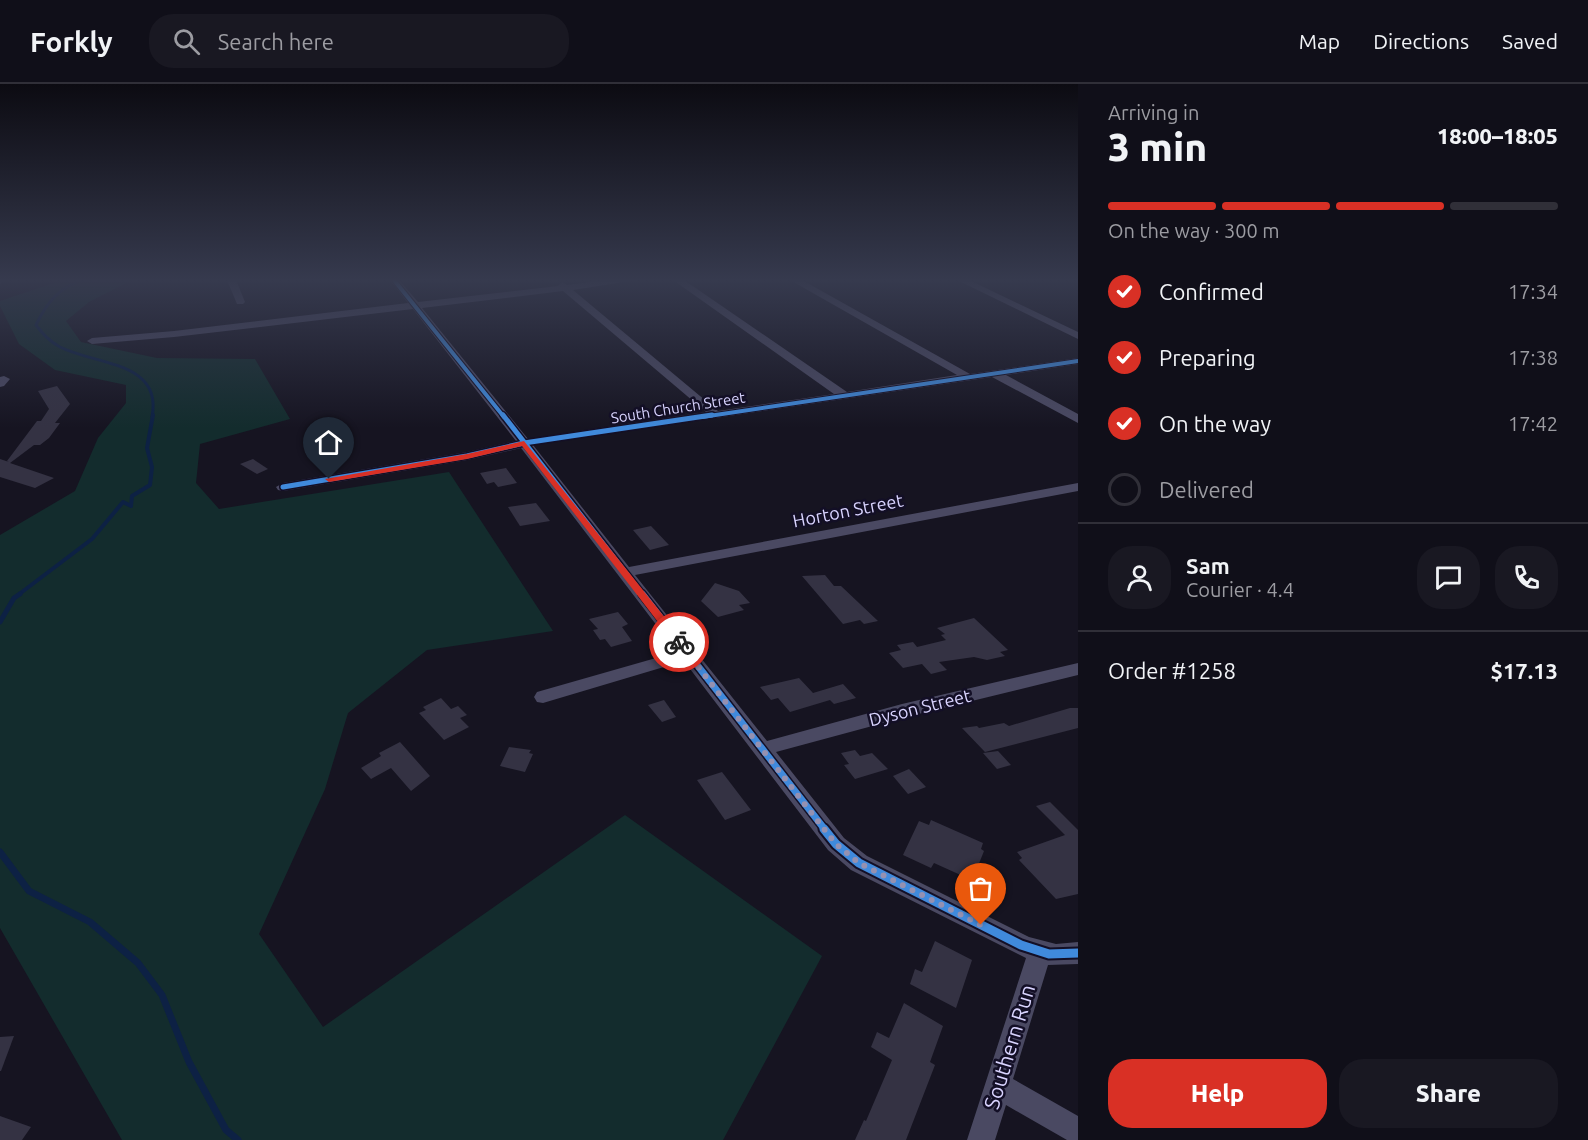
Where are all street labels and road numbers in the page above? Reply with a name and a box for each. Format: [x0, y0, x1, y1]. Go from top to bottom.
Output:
street label: South Church Street [609, 388, 746, 427]
street label: Horton Street [791, 490, 905, 531]
street label: Dyson Street [867, 685, 973, 729]
street label: Southern Run [979, 982, 1039, 1112]

